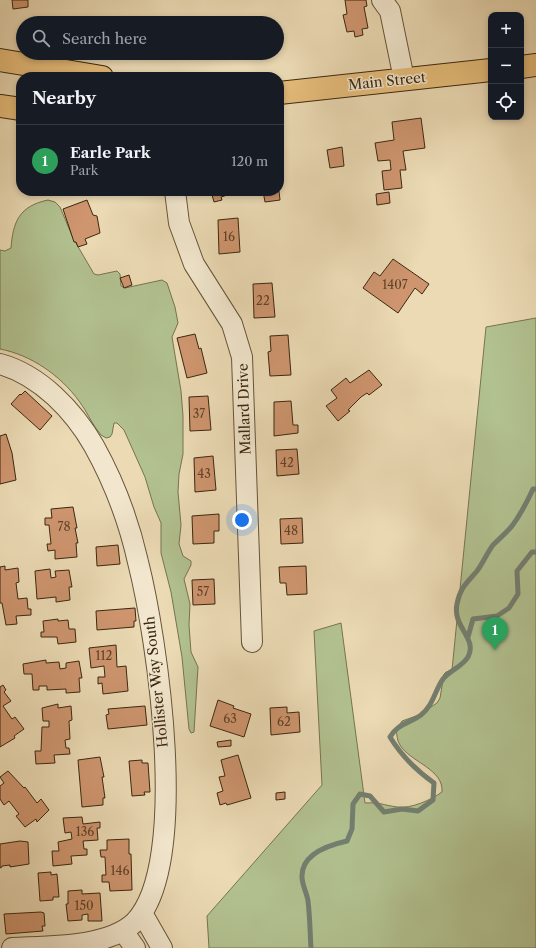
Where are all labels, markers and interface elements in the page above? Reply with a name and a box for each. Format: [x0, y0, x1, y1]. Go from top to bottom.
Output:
map controls [488, 12, 524, 120]
button: + [488, 12, 524, 48]
search box [16, 16, 284, 60]
icon: search [30, 27, 52, 49]
text: Search here [62, 29, 147, 48]
button: − [488, 48, 524, 84]
street label: Main Street [347, 68, 427, 94]
button: locate [488, 84, 524, 120]
text: Nearby [32, 88, 96, 108]
text: Earle Park [70, 143, 151, 162]
text: 1 [42, 153, 48, 169]
text: 120 m [231, 153, 268, 169]
text: Park [70, 162, 98, 178]
house number: 16 [223, 229, 235, 244]
house number: 1407 [382, 277, 408, 292]
house number: 22 [256, 293, 270, 308]
street label: Mallard Drive [233, 363, 255, 455]
house number: 37 [193, 406, 205, 421]
house number: 42 [280, 455, 294, 470]
house number: 43 [197, 466, 211, 481]
your location [232, 510, 252, 530]
house number: 78 [57, 519, 71, 534]
house number: 48 [284, 523, 298, 538]
house number: 57 [197, 584, 209, 599]
street label: Hollister Way South [140, 615, 172, 749]
pin: 1 [482, 617, 508, 650]
house number: 112 [96, 648, 113, 663]
house number: 63 [223, 711, 237, 726]
house number: 62 [277, 714, 291, 729]
house number: 136 [76, 824, 94, 839]
house number: 146 [110, 863, 130, 878]
house number: 150 [74, 898, 94, 913]

